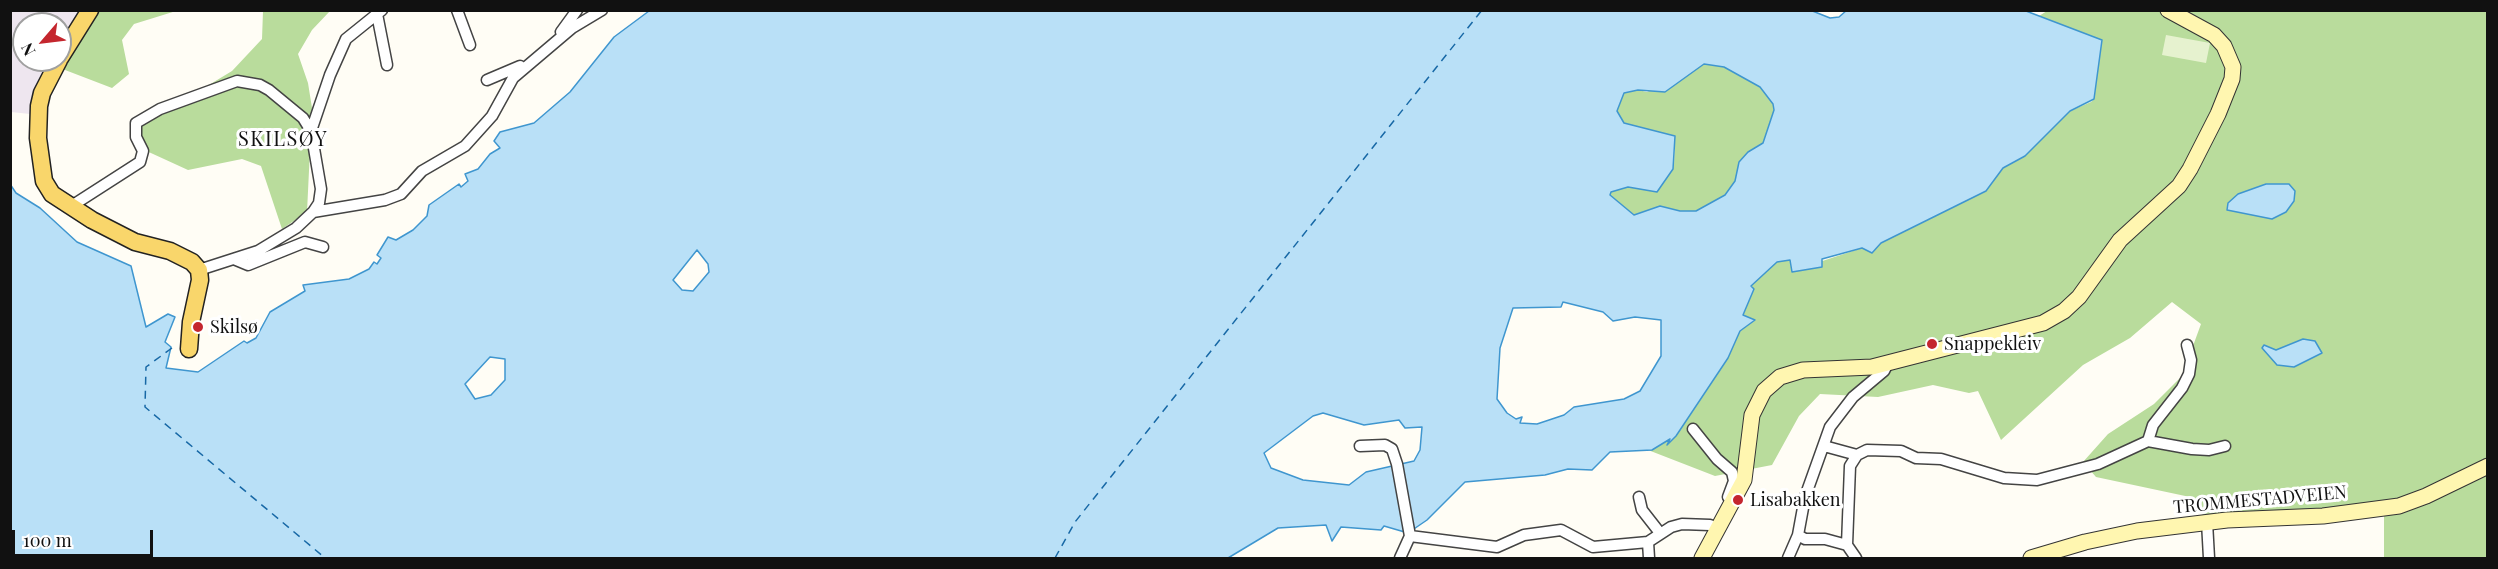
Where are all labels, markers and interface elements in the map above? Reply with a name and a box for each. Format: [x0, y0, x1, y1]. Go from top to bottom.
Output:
north arrow [12, 12, 72, 72]
text: N [15, 40, 39, 60]
district label: SKILSØY [238, 128, 328, 152]
place label: Skilsø [210, 316, 258, 338]
marker: Skilsø [191, 320, 205, 334]
place label: Snappekleiv [1944, 333, 2041, 355]
marker: Snappekleiv [1925, 337, 1939, 351]
street label: TROMMESTADVEIEN [2172, 482, 2348, 518]
place label: Lisabakken [1750, 489, 1841, 511]
marker: Lisabakken [1731, 493, 1745, 507]
scale bar [15, 518, 156, 556]
text: 100 m [23, 528, 72, 552]

